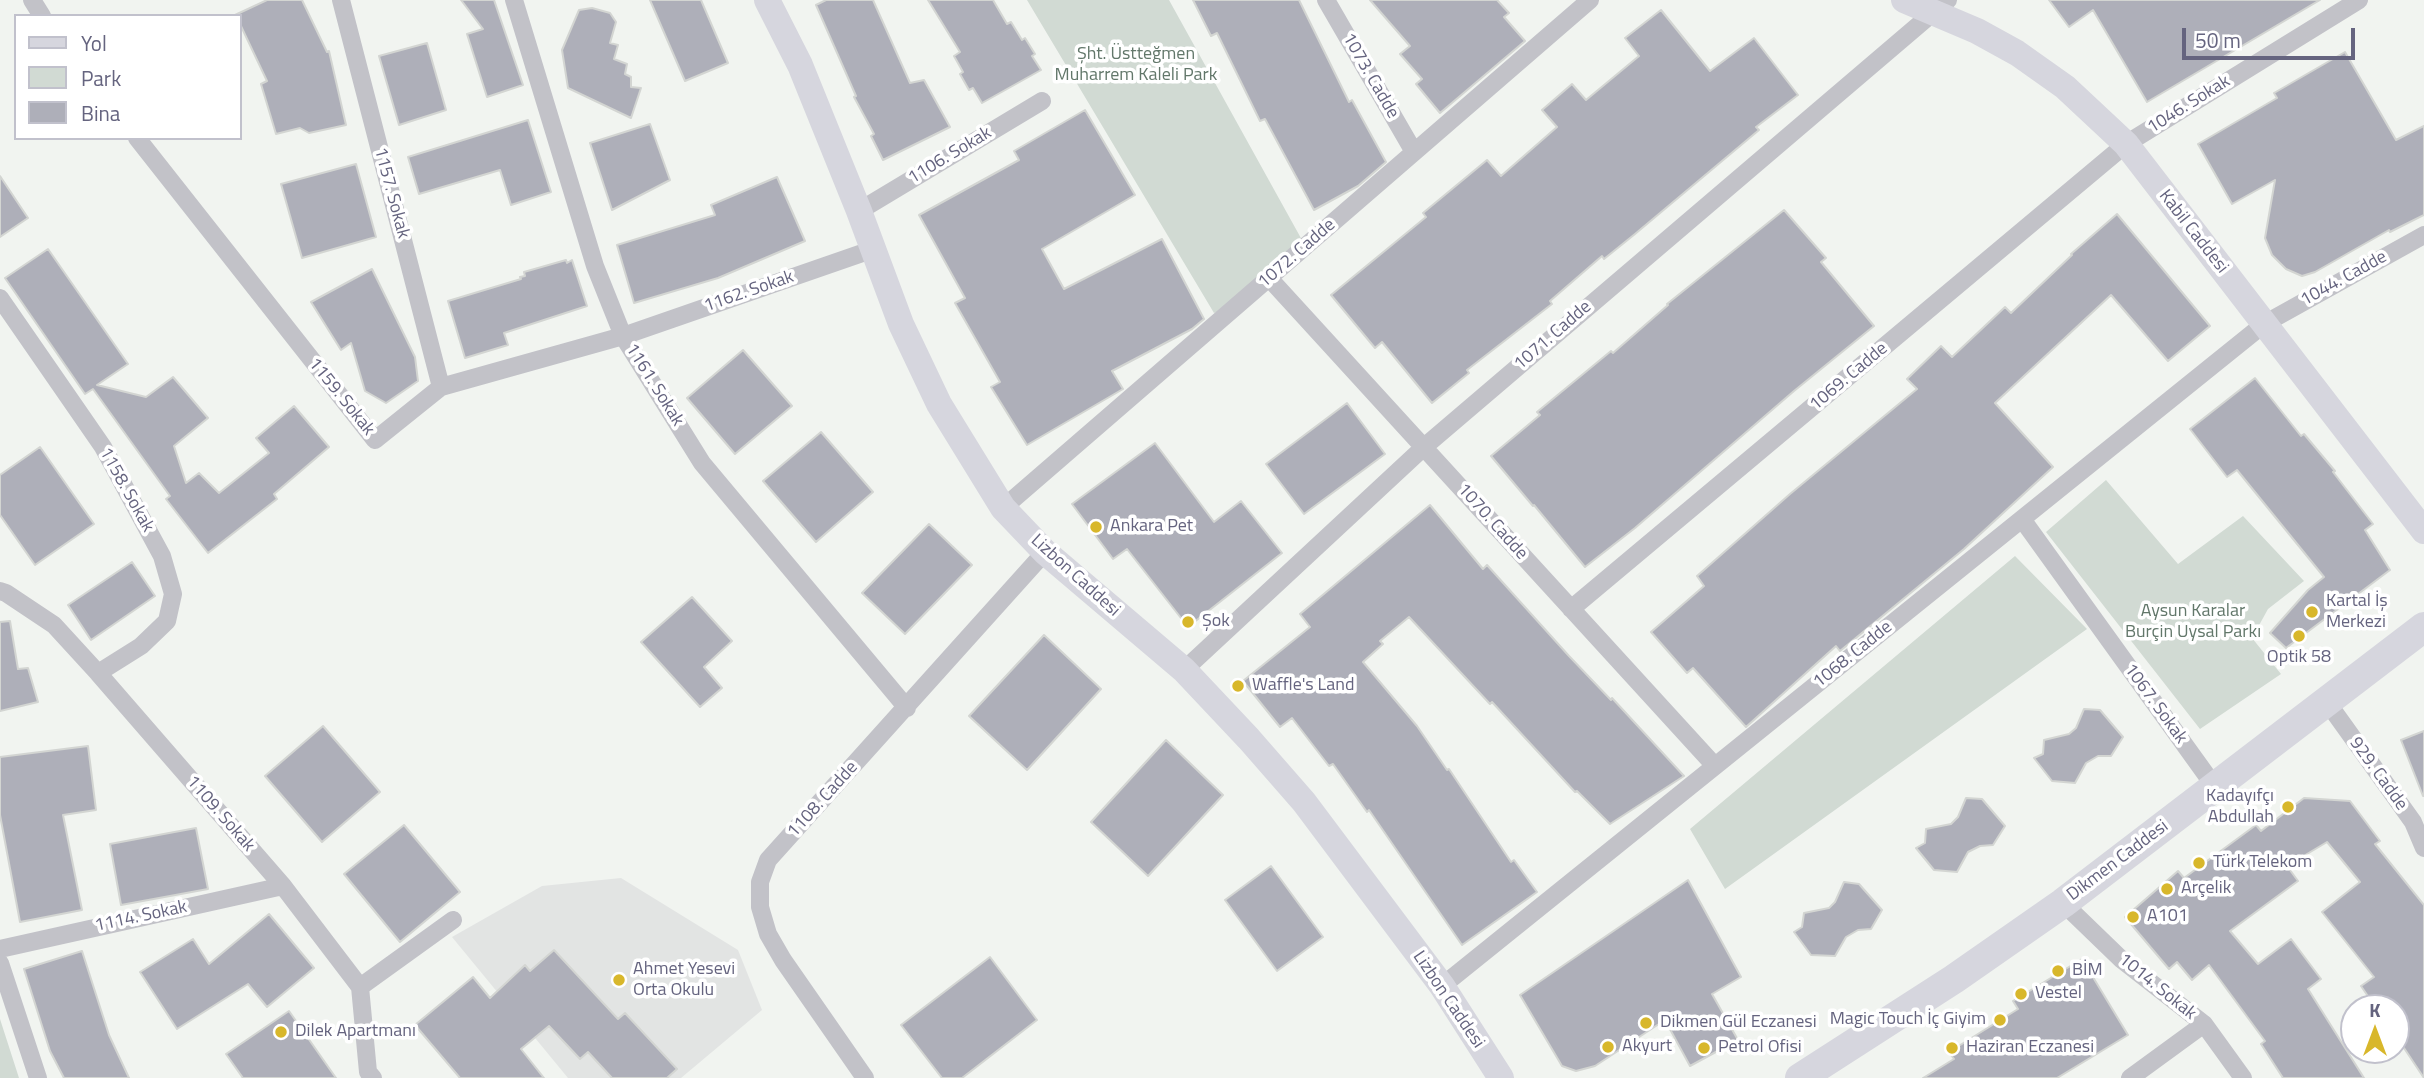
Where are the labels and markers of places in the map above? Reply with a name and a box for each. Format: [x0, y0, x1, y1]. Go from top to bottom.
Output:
place label: Ankara Pet [1110, 516, 1193, 538]
marker: Ankara Pet [1088, 519, 1104, 535]
place label: Kartal İş Merkezi [2326, 591, 2388, 634]
marker: Kartal İş Merkezi [2304, 604, 2320, 620]
place label: Şok [1202, 611, 1230, 633]
marker: Şok [1180, 614, 1196, 630]
marker: Optik 58 [2291, 628, 2307, 644]
place label: Optik 58 [2267, 647, 2331, 669]
place label: Waffle's Land [1252, 675, 1354, 697]
marker: Waffle's Land [1230, 678, 1246, 694]
place label: Kadayıfçı Abdullah [2206, 786, 2274, 828]
marker: Kadayıfçı Abdullah [2280, 799, 2296, 815]
place label: Türk Telekom [2213, 852, 2312, 874]
marker: Türk Telekom [2191, 855, 2207, 871]
place label: Arçelik [2181, 878, 2231, 900]
marker: Arçelik [2159, 881, 2175, 897]
place label: A101 [2147, 906, 2188, 928]
marker: A101 [2125, 909, 2141, 925]
place label: Ahmet Yesevi Orta Okulu [633, 959, 735, 1002]
place label: BİM [2072, 960, 2103, 982]
marker: BİM [2050, 963, 2066, 979]
marker: Ahmet Yesevi Orta Okulu [611, 972, 627, 988]
place label: Vestel [2035, 983, 2082, 1005]
marker: Vestel [2013, 986, 2029, 1002]
place label: Magic Touch İç Giyim [1830, 1009, 1986, 1031]
place label: Dikmen Gül Eczanesi [1660, 1012, 1817, 1034]
marker: Magic Touch İç Giyim [1992, 1012, 2008, 1028]
marker: Dikmen Gül Eczanesi [1638, 1015, 1654, 1031]
place label: Dilek Apartmanı [295, 1021, 416, 1043]
marker: Dilek Apartmanı [273, 1024, 289, 1040]
place label: Akyurt [1622, 1036, 1672, 1058]
place label: Petrol Ofisi [1718, 1037, 1802, 1059]
place label: Haziran Eczanesi [1966, 1037, 2094, 1059]
marker: Akyurt [1600, 1039, 1616, 1055]
marker: Petrol Ofisi [1696, 1040, 1712, 1056]
marker: Haziran Eczanesi [1944, 1040, 1960, 1056]

